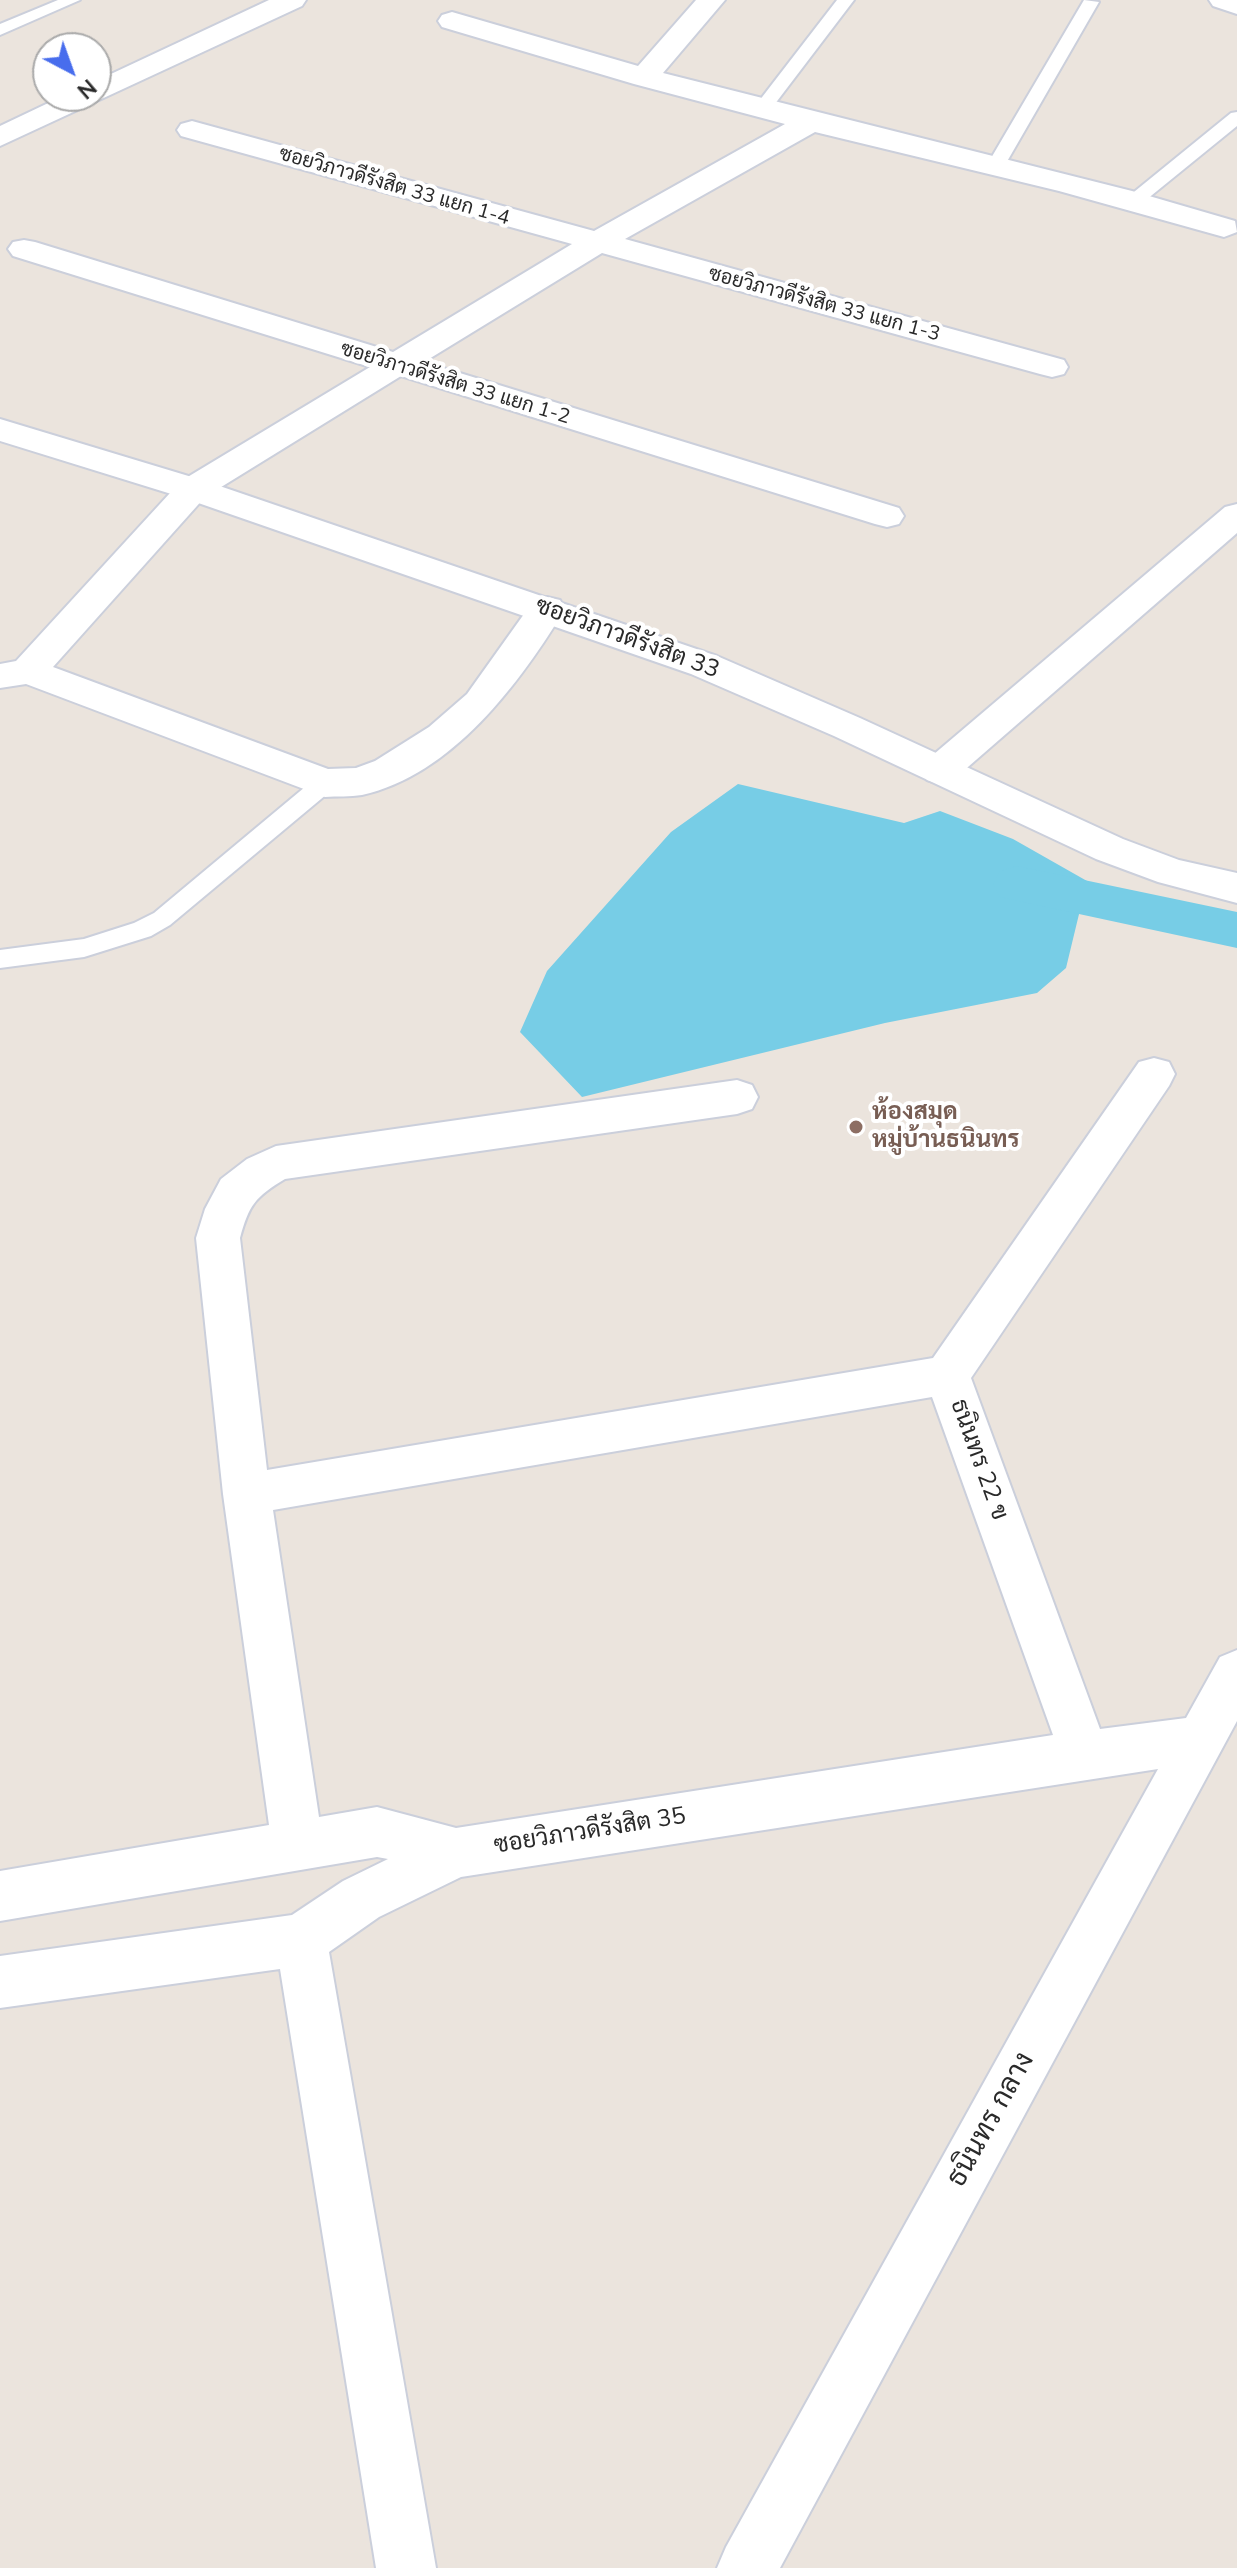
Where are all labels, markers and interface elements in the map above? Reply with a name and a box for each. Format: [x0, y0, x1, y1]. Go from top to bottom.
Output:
north arrow [32, 32, 112, 112]
text: N [70, 72, 102, 105]
street label: ซอยวิภาวดีรังสิต 33 แยก 1-4 [276, 143, 512, 231]
street label: ซอยวิภาวดีรังสิต 33 แยก 1-3 [706, 263, 942, 347]
street label: ซอยวิภาวดีรังสิต 33 แยก 1-2 [337, 338, 573, 430]
street label: ซอยวิภาวดีรังสิต 33 [531, 592, 723, 686]
place label: ห้องสมุด หมู่บ้านธนินทร [872, 1099, 1020, 1155]
marker: ห้องสมุด หมู่บ้านธนินทร [847, 1118, 865, 1136]
street label: ธนินทร 22 ข [943, 1396, 1013, 1524]
street label: ซอยวิภาวดีรังสิต 35 [492, 1803, 688, 1861]
street label: ธนินทร กลาง [941, 2047, 1043, 2193]

